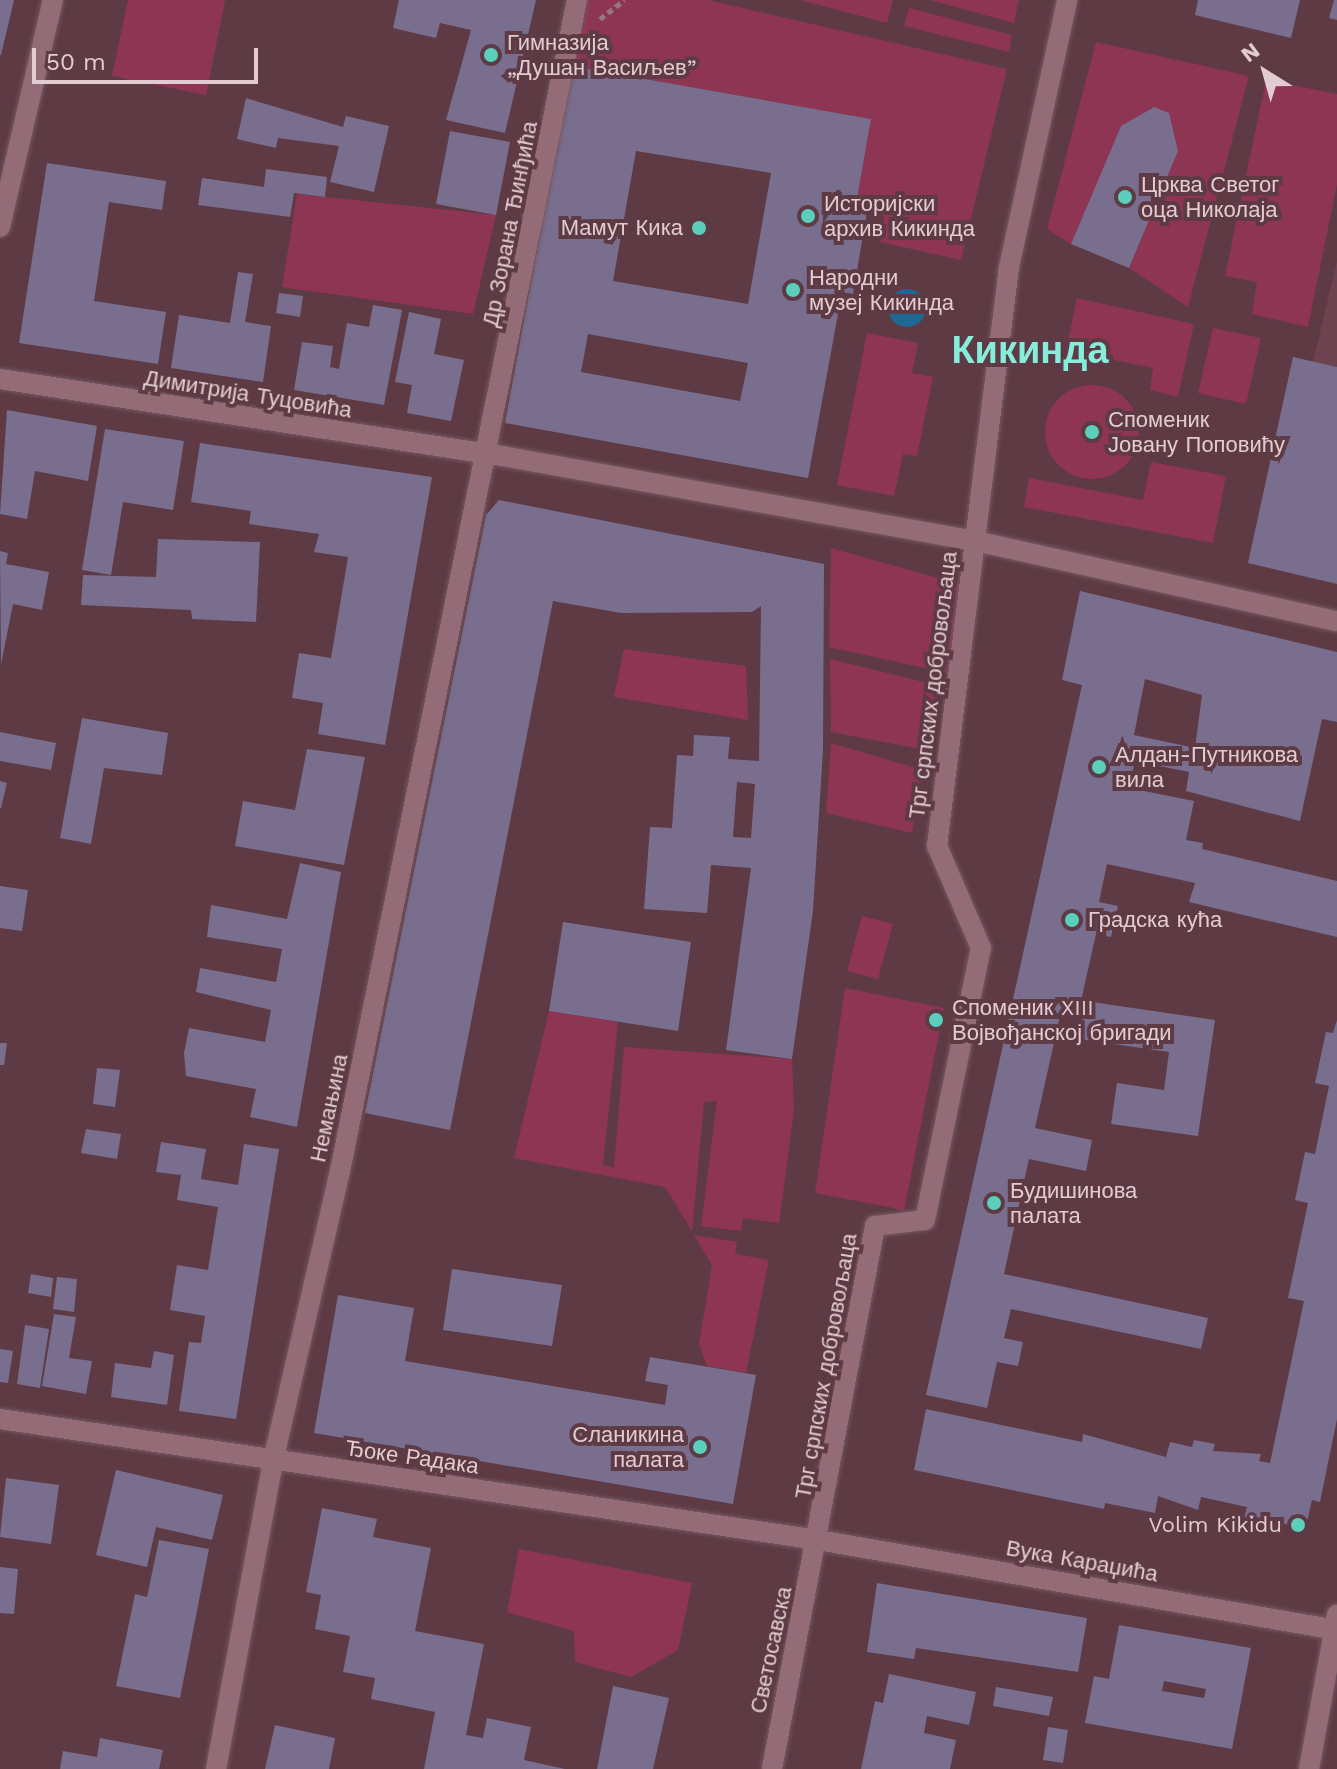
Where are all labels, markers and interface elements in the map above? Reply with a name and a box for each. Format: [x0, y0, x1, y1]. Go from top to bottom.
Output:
place label: Гимназија „Душан Васиљев” [507, 29, 696, 80]
scale bar [36, 32, 262, 82]
north arrow [1225, 32, 1305, 112]
text: N [1236, 38, 1264, 67]
marker: Гимназија „Душан Васиљев” [482, 46, 500, 64]
text: 50 m [46, 48, 106, 76]
street label: Др Зорана Ђинђића [477, 119, 543, 329]
place label: Црква Светог оца Николаја [1141, 171, 1279, 222]
marker: Црква Светог оца Николаја [1116, 188, 1134, 206]
place label: Историјски архив Кикинда [824, 190, 975, 242]
marker: Историјски архив Кикинда [799, 207, 817, 225]
place label: Мамут Кика [561, 215, 683, 241]
marker: Мамут Кика [690, 219, 708, 237]
place label: Народни музеј Кикинда [809, 264, 954, 316]
marker: Народни музеј Кикинда [784, 281, 802, 299]
district label: Кикинда [951, 328, 1109, 374]
street label: Димитрија Туцовића [142, 365, 354, 423]
place label: Споменик Јовану Поповићу [1108, 406, 1285, 458]
marker: Споменик Јовану Поповићу [1083, 423, 1101, 441]
street label: Трг српских добровољаца [903, 550, 963, 820]
place label: Алдан-Путникова вила [1115, 741, 1298, 792]
marker: Алдан-Путникова вила [1090, 758, 1108, 776]
place label: Градска кућа [1088, 907, 1222, 933]
marker: Градска кућа [1063, 911, 1081, 929]
place label: Споменик XIII Војвођанској бригади [952, 994, 1172, 1046]
marker: Споменик XIII Војвођанској бригади [927, 1011, 945, 1029]
street label: Немањина [305, 1051, 353, 1165]
place label: Будишинова палата [1010, 1177, 1137, 1228]
marker: Будишинова палата [985, 1194, 1003, 1212]
street label: Трг српских добровољаца [790, 1231, 862, 1501]
place label: Сланикина палата [572, 1421, 684, 1472]
street label: Ђоке Радака [344, 1435, 480, 1479]
marker: Сланикина палата [691, 1438, 709, 1456]
place label: Volim Kikidu [1149, 1512, 1282, 1538]
marker: Volim Kikidu [1289, 1516, 1307, 1534]
street label: Вука Караџића [1004, 1535, 1160, 1587]
street label: Светосавска [745, 1584, 797, 1716]

